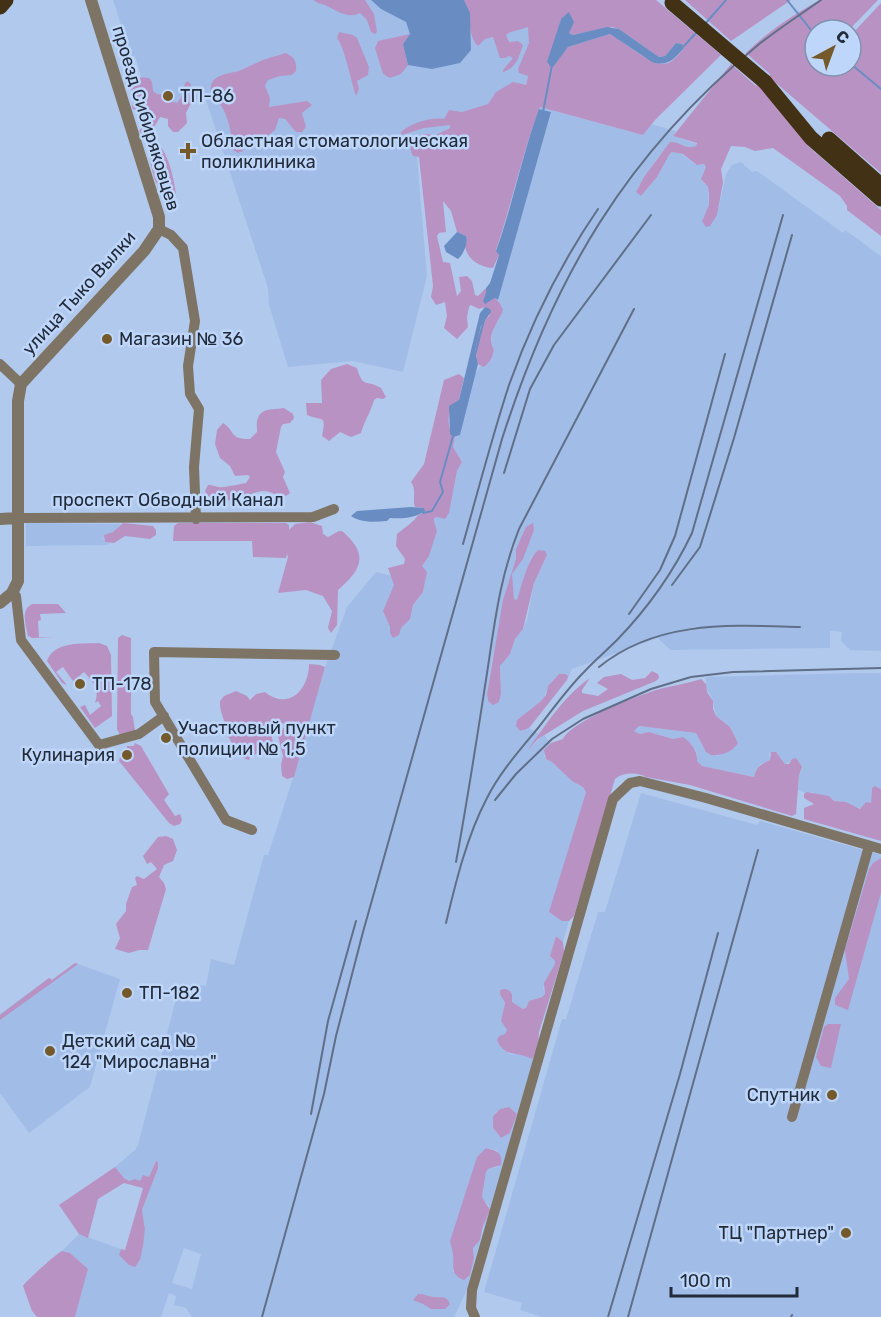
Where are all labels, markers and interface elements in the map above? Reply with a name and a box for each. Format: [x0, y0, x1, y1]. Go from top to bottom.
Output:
north arrow [803, 18, 863, 78]
street label: проезд Сибиряковцев [107, 23, 185, 213]
text: С [832, 26, 853, 48]
place label: ТП-86 [180, 85, 234, 107]
marker: ТП-86 [161, 89, 175, 103]
place label: Областная стоматологическая поликлиника [201, 130, 468, 173]
marker: Областная стоматологическая поликлиника [179, 142, 197, 160]
street label: улица Тыко Вылки [18, 227, 140, 359]
place label: Магазин № 36 [119, 328, 244, 350]
marker: Магазин № 36 [100, 332, 114, 346]
street label: проспект Обводный Канал [52, 489, 284, 511]
place label: ТП-178 [92, 673, 152, 695]
marker: ТП-178 [73, 677, 87, 691]
place label: Участковый пункт полиции № 1,5 [178, 717, 336, 760]
marker: Участковый пункт полиции № 1,5 [159, 731, 173, 745]
place label: Кулинария [21, 744, 115, 766]
marker: Кулинария [120, 748, 134, 762]
place label: ТП-182 [139, 982, 200, 1004]
marker: ТП-182 [120, 986, 134, 1000]
place label: Детский сад № 124 "Мирославна" [62, 1030, 217, 1073]
marker: Детский сад № 124 "Мирославна" [43, 1044, 57, 1058]
place label: Спутник [747, 1084, 820, 1106]
marker: Спутник [825, 1088, 839, 1102]
place label: ТЦ "Партнер" [719, 1222, 834, 1244]
marker: ТЦ "Партнер" [839, 1226, 853, 1240]
scale bar [671, 1260, 797, 1298]
text: 100 m [680, 1270, 731, 1292]

